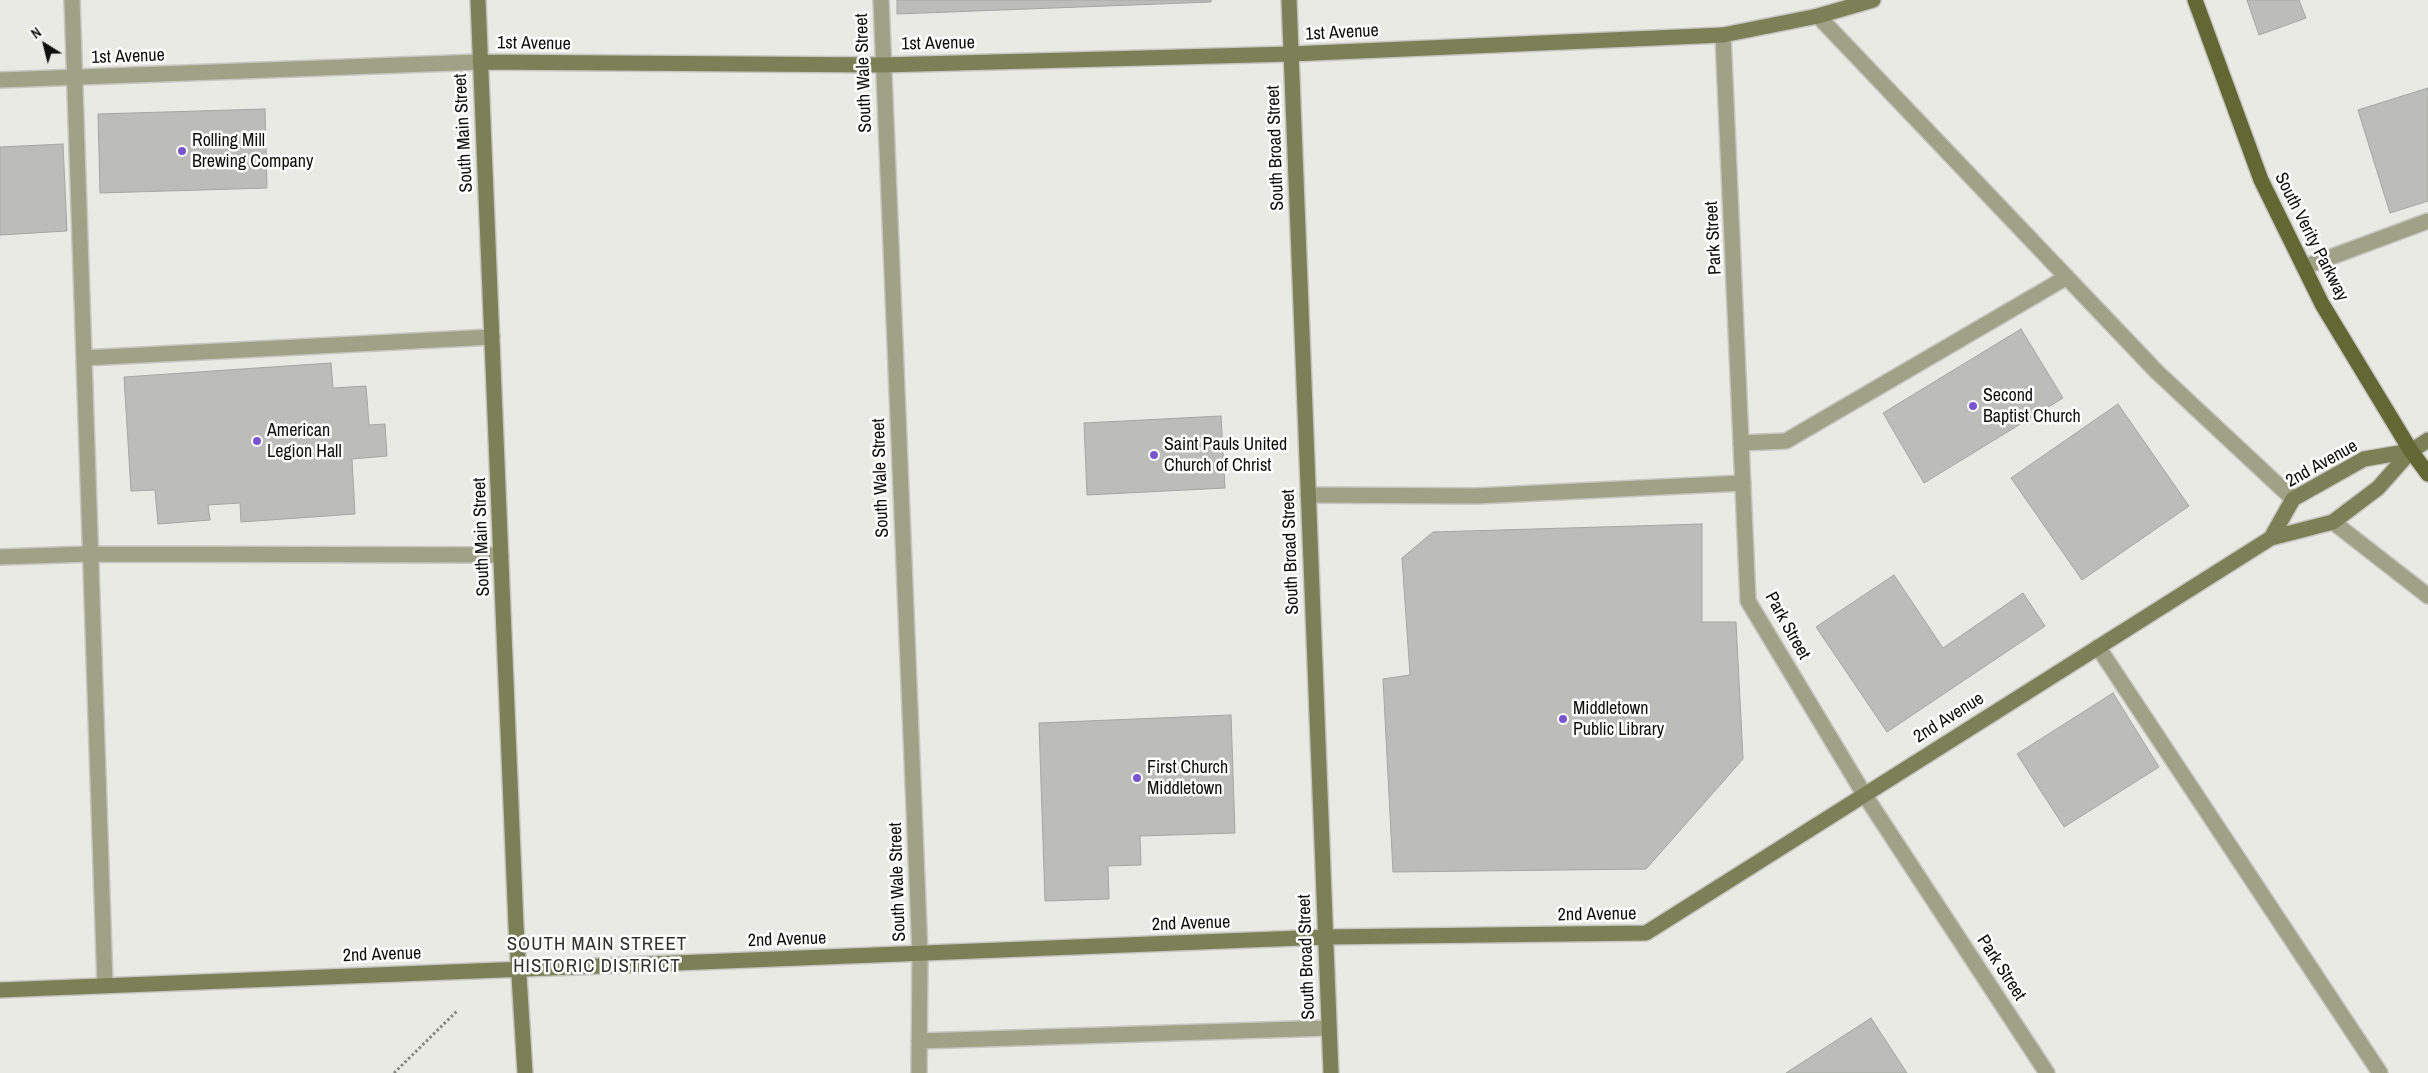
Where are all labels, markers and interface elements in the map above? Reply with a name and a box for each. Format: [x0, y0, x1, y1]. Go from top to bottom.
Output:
street label: South Wale Street [851, 13, 877, 133]
north arrow [20, 20, 70, 70]
street label: 1st Avenue [1305, 20, 1379, 46]
text: N [28, 23, 45, 43]
street label: 1st Avenue [497, 33, 571, 55]
street label: 1st Avenue [901, 33, 975, 55]
street label: 1st Avenue [91, 45, 165, 69]
street label: South Main Street [450, 73, 478, 193]
street label: South Broad Street [1263, 85, 1289, 211]
place label: Rolling Mill Brewing Company [192, 130, 313, 172]
marker: Rolling Mill Brewing Company [176, 145, 188, 157]
street label: South Verity Parkway [2269, 169, 2353, 305]
street label: Park Street [1701, 201, 1727, 275]
place label: Second Baptist Church [1983, 385, 2081, 428]
marker: Second Baptist Church [1967, 400, 1979, 412]
street label: South Wale Street [868, 418, 894, 538]
place label: American Legion Hall [267, 420, 342, 462]
place label: Saint Pauls United Church of Christ [1164, 434, 1287, 476]
marker: American Legion Hall [251, 435, 263, 447]
street label: 2nd Avenue [2282, 436, 2362, 492]
marker: Saint Pauls United Church of Christ [1148, 449, 1160, 461]
street label: South Main Street [469, 477, 495, 597]
street label: South Broad Street [1278, 489, 1304, 615]
street label: Park Street [1760, 588, 1814, 664]
street label: 2nd Avenue [1910, 688, 1988, 748]
place label: Middletown Public Library [1573, 698, 1664, 741]
marker: Middletown Public Library [1557, 713, 1569, 725]
place label: First Church Middletown [1147, 757, 1228, 800]
marker: First Church Middletown [1131, 772, 1143, 784]
street label: South Wale Street [885, 822, 911, 942]
street label: South Broad Street [1294, 894, 1320, 1020]
street label: 2nd Avenue [1558, 904, 1636, 926]
street label: 2nd Avenue [1151, 912, 1231, 936]
street label: 2nd Avenue [747, 928, 827, 952]
street label: Park Street [1972, 931, 2030, 1005]
district label: SOUTH MAIN STREET HISTORIC DISTRICT [505, 934, 689, 978]
street label: 2nd Avenue [342, 943, 422, 967]

